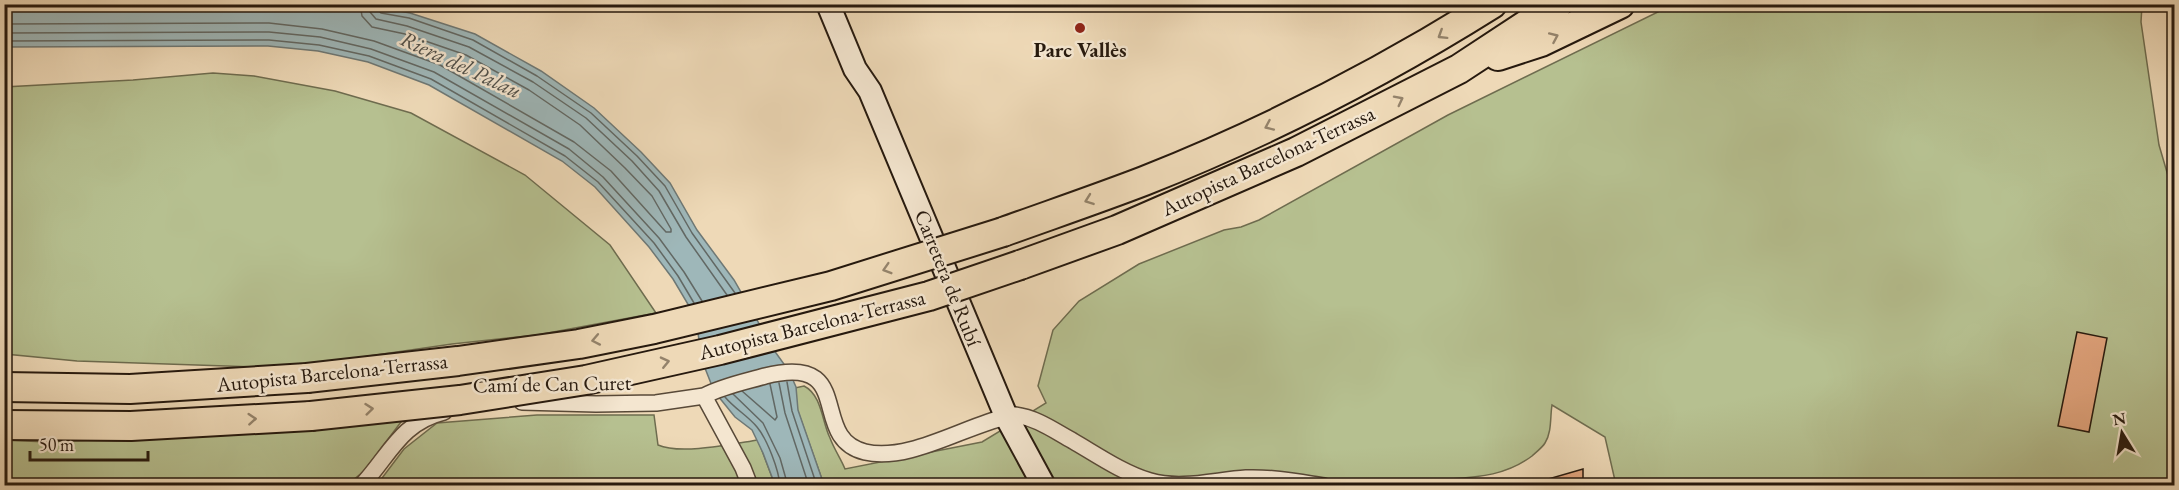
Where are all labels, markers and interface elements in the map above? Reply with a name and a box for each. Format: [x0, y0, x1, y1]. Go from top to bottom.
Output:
marker: Parc Vallès [1073, 21, 1087, 35]
water label: Riera del Palau [396, 24, 526, 105]
one-way arrow [1438, 28, 1448, 40]
one-way arrow [1548, 32, 1559, 44]
place label: Parc Vallès [1033, 36, 1127, 63]
one-way arrow [1393, 95, 1404, 107]
street label: Autopista Barcelona-Terrassa [1156, 99, 1379, 222]
one-way arrow [1265, 118, 1276, 130]
one-way arrow [1085, 193, 1095, 206]
street label: Carretera de Rubí [909, 206, 988, 351]
one-way arrow [882, 262, 893, 274]
street label: Autopista Barcelona-Terrassa [695, 283, 929, 366]
one-way arrow [591, 333, 601, 346]
street label: Autopista Barcelona-Terrassa [214, 347, 450, 398]
one-way arrow [660, 356, 670, 369]
street label: Camí de Can Curet [473, 369, 632, 398]
north arrow [2092, 403, 2152, 463]
one-way arrow [364, 404, 373, 416]
text: N [2111, 407, 2128, 430]
one-way arrow [247, 413, 256, 426]
scale bar [30, 424, 148, 462]
text: 50 m [39, 433, 74, 456]

